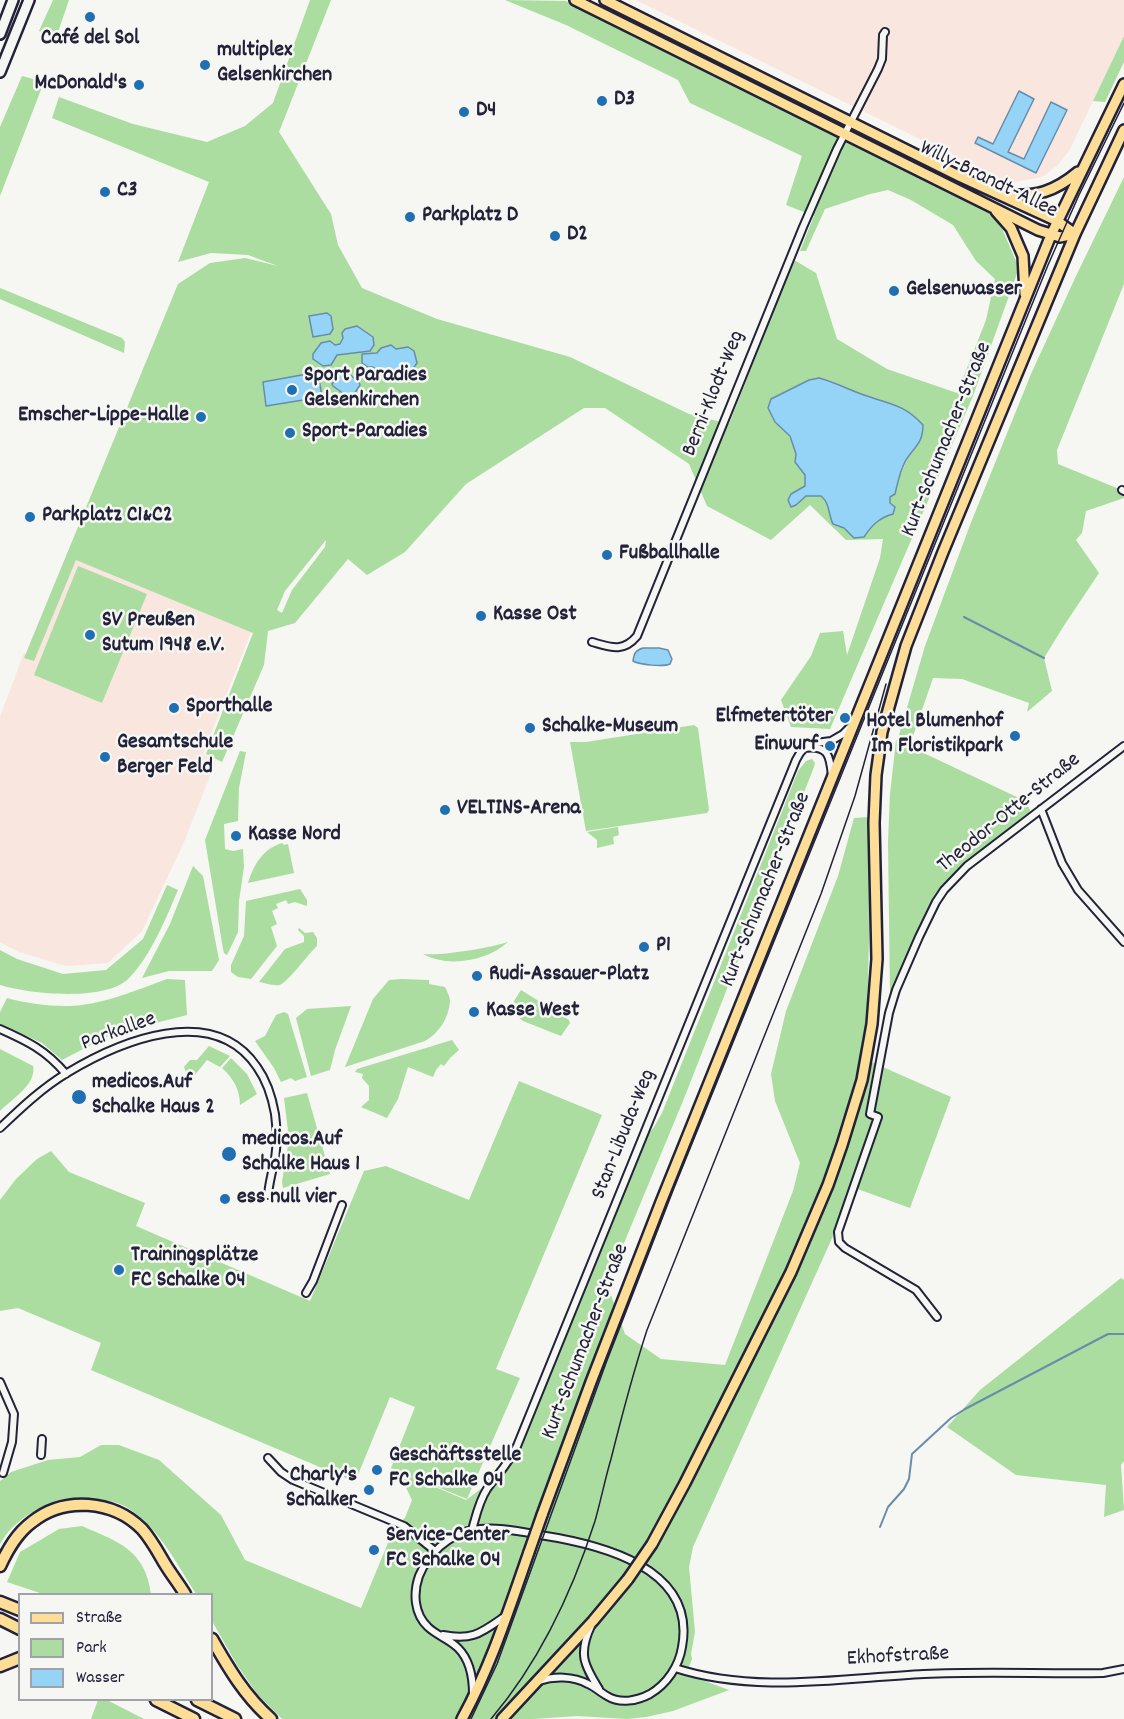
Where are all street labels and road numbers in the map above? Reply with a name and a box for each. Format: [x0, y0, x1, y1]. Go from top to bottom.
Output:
street label: Willy-Brandt-Allee [915, 136, 1061, 226]
street label: Berni-Klodt-Weg [678, 327, 752, 461]
street label: Kurt-Schumacher-Straße [897, 339, 999, 541]
street label: Theodor-Otte-Straße [933, 748, 1087, 880]
street label: Kurt-Schumacher-Straße [716, 789, 818, 991]
street label: Parkallee [78, 1007, 160, 1059]
street label: Stan-Libuda-Weg [587, 1066, 663, 1204]
street label: Kurt-Schumacher-Straße [537, 1240, 637, 1444]
street label: Ekhofstraße [846, 1642, 950, 1674]

